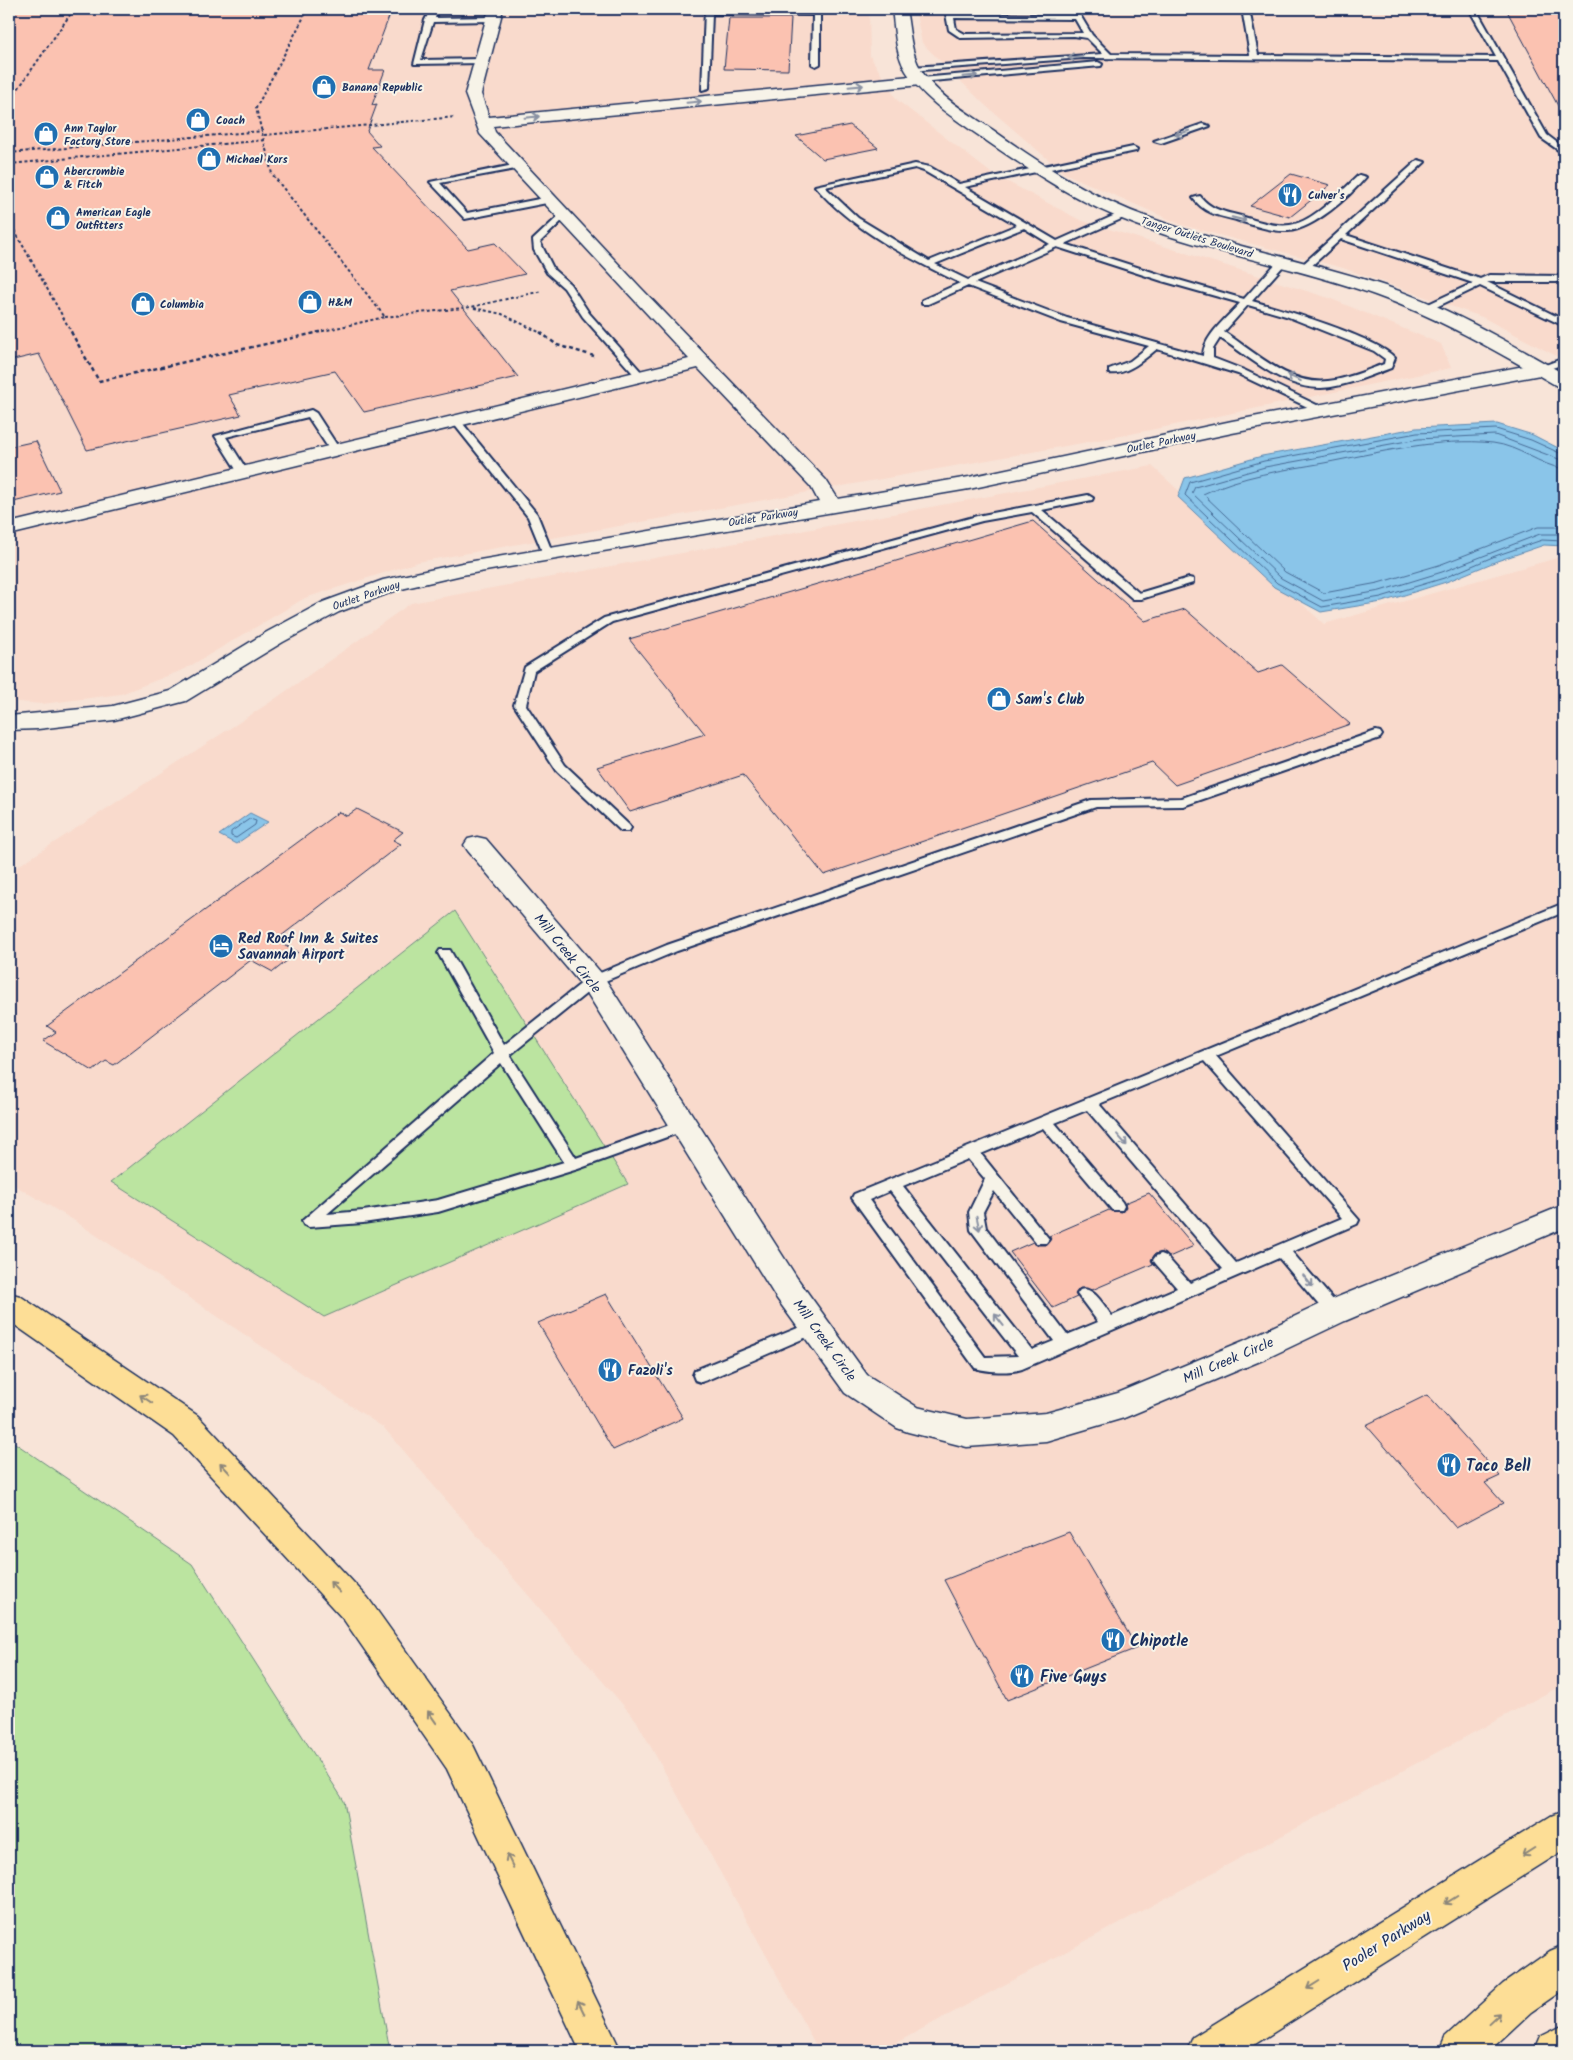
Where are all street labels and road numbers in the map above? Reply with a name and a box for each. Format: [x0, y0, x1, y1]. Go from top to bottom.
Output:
street label: Tanger Outlets Boulevard [1138, 212, 1255, 264]
street label: Outlet Parkway [1125, 427, 1198, 459]
street label: Outlet Parkway [727, 503, 800, 532]
street label: Outlet Parkway [330, 576, 403, 616]
street label: Mill Creek Circle [528, 909, 607, 999]
street label: Mill Creek Circle [787, 1295, 862, 1387]
street label: Mill Creek Circle [1179, 1332, 1278, 1390]
street label: Pooler Parkway [1337, 1904, 1437, 1979]

